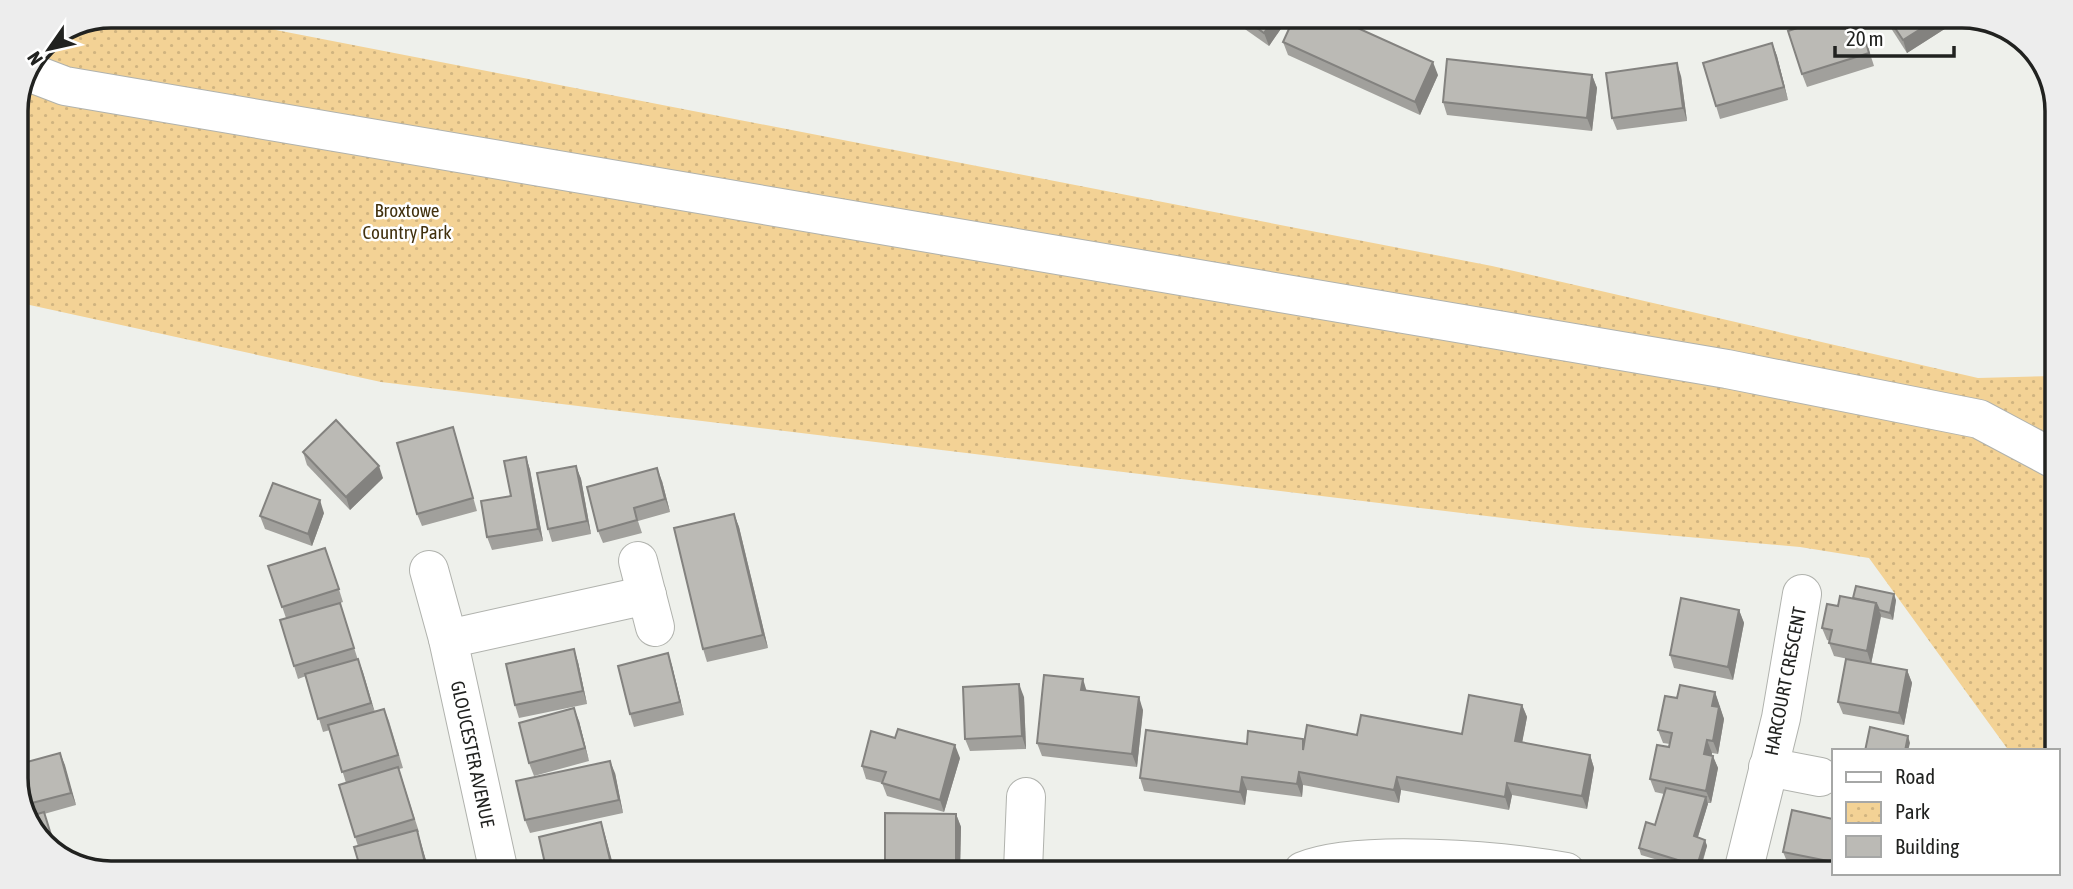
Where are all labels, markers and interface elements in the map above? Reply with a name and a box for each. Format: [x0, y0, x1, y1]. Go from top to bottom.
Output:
north arrow [14, 14, 84, 84]
scale bar [1835, 14, 1954, 58]
text: 20 m [1846, 26, 1884, 50]
text: N [23, 48, 47, 69]
park label: Broxtowe Country Park [362, 199, 452, 243]
street label: HARCOURT CRESCENT [1760, 604, 1810, 757]
street label: GLOUCESTER AVENUE [447, 679, 499, 829]
legend [1832, 749, 2059, 875]
text: Road [1895, 764, 1935, 788]
text: Park [1895, 799, 1930, 823]
text: Building [1895, 834, 1959, 858]

